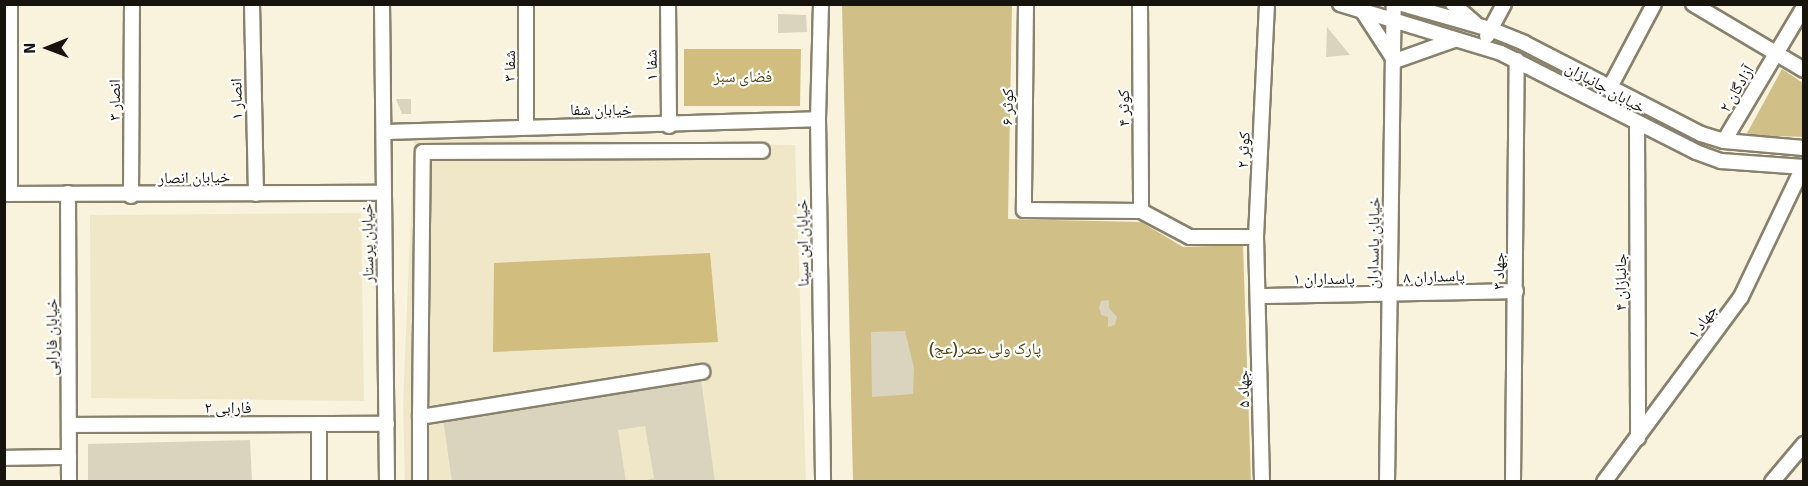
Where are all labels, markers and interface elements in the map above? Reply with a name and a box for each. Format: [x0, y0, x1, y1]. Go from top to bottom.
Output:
north arrow [18, 18, 78, 78]
text: N [20, 43, 40, 54]
street label: شفا ۱ [642, 49, 662, 81]
street label: شفا ۳ [500, 50, 520, 82]
street label: خیابان جانبازان [1562, 58, 1648, 118]
street label: آزادگان ۲ [1716, 62, 1758, 116]
park label: فضای سبز [714, 67, 772, 87]
street label: انصار ۱ [227, 78, 247, 120]
street label: انصار ۳ [105, 79, 125, 121]
street label: کوثر ۶ [998, 88, 1018, 126]
street label: کوثر ۴ [1114, 90, 1134, 126]
street label: خیابان شفا [570, 100, 632, 120]
street label: کوثر ۲ [1233, 131, 1255, 169]
street label: خیابان انصار [158, 168, 230, 188]
street label: خیابان پاسداران [1364, 197, 1384, 289]
street label: خیابان ابن سینا [793, 199, 813, 287]
street label: خیابان پرستار [358, 203, 378, 283]
street label: جهاد ۳ [1489, 252, 1509, 290]
street label: جانبازان ۴ [1611, 253, 1631, 311]
street label: پاسداران ۸ [1403, 266, 1465, 288]
street label: پاسداران ۱ [1293, 269, 1355, 289]
street label: خیابان فارابی [42, 298, 62, 376]
street label: جهاد ۱ [1684, 301, 1722, 343]
park label: پارک ولی عصر(عج) [929, 339, 1041, 359]
street label: جهاد ۵ [1234, 370, 1254, 408]
street label: فارابی ۲ [205, 398, 251, 418]

